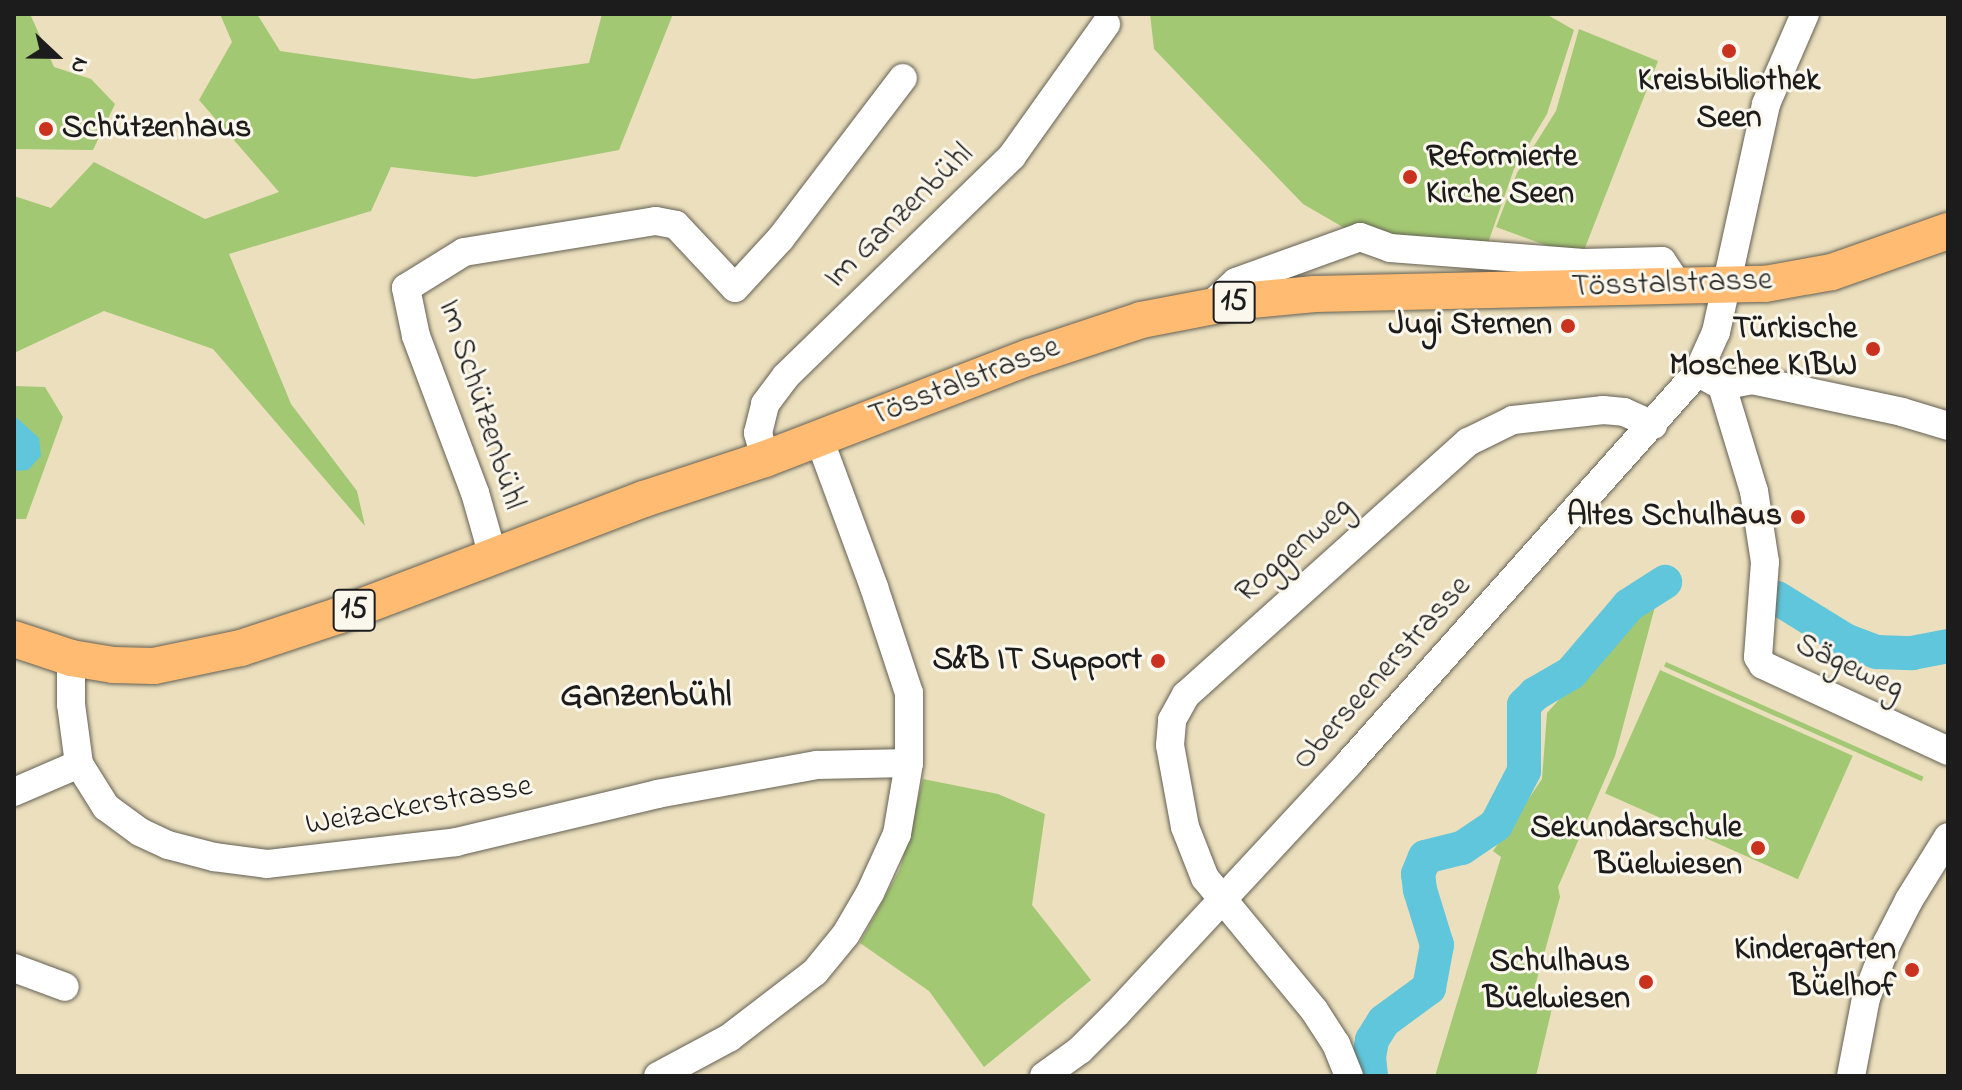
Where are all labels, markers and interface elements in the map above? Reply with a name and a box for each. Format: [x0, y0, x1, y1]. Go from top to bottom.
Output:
north arrow [16, 16, 96, 96]
marker: Kreisbibliothek Seen [1720, 42, 1738, 60]
text: N [61, 52, 96, 78]
place label: Kreisbibliothek Seen [1638, 64, 1820, 139]
place label: Schützenhaus [62, 110, 251, 148]
marker: Schützenhaus [37, 120, 55, 138]
street label: Im Ganzenbühl [817, 136, 983, 298]
place label: Reformierte Kirche Seen [1426, 140, 1577, 215]
marker: Reformierte Kirche Seen [1401, 168, 1419, 186]
street label: Tösstalstrasse [1571, 262, 1773, 308]
road number: 15 [1212, 276, 1256, 328]
street label: Im Schützenbühl [428, 295, 532, 515]
place label: Jugi Sternen [1389, 307, 1552, 345]
place label: Türkische Moschee KIBW [1669, 312, 1857, 387]
marker: Jugi Sternen [1559, 317, 1577, 335]
street label: Tösstalstrasse [864, 329, 1066, 437]
marker: Türkische Moschee KIBW [1864, 340, 1882, 358]
street label: Roggenweg [1228, 490, 1362, 612]
place label: Altes Schulhaus [1567, 498, 1782, 536]
marker: Altes Schulhaus [1789, 508, 1807, 526]
street label: Oberseenerstrasse [1286, 569, 1480, 779]
road number: 15 [332, 584, 376, 636]
street label: Sägeweg [1789, 626, 1909, 710]
place label: S&B IT Support [933, 642, 1142, 680]
marker: S&B IT Support [1149, 652, 1167, 670]
district label: Ganzenbühl [560, 675, 732, 719]
street label: Weizackerstrasse [303, 768, 535, 846]
place label: Sekundarschule Büelwiesen [1530, 811, 1742, 886]
marker: Sekundarschule Büelwiesen [1749, 839, 1767, 857]
place label: Kindergarten Büelhof [1734, 933, 1896, 1008]
place label: Schulhaus Büelwiesen [1483, 945, 1630, 1020]
marker: Kindergarten Büelhof [1903, 961, 1921, 979]
marker: Schulhaus Büelwiesen [1637, 973, 1655, 991]

